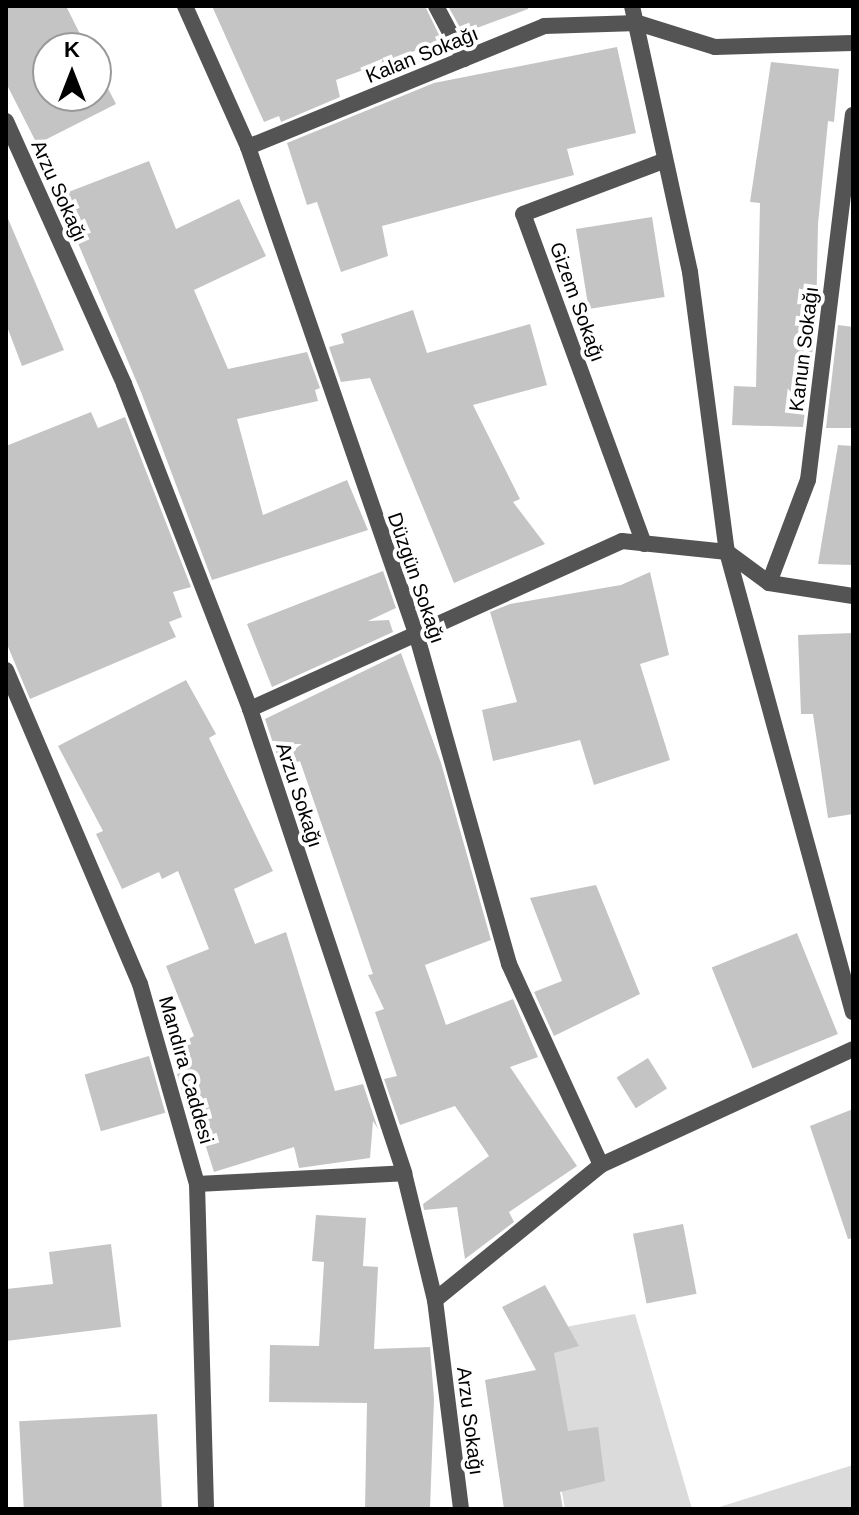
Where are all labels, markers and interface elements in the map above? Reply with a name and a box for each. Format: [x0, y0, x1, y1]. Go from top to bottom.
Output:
street label: Kalan Sokağı [362, 22, 482, 88]
north arrow [32, 32, 112, 112]
text: K [64, 37, 80, 62]
street label: Arzu Sokağı [26, 136, 92, 246]
street label: Gizem Sokağı [544, 239, 610, 365]
street label: Kanun Sokağı [784, 285, 824, 413]
street label: Düzgün Sokağı [382, 509, 450, 647]
street label: Arzu Sokağı [271, 739, 327, 851]
street label: Mandıra Caddesi [153, 993, 219, 1147]
street label: Arzu Sokağı [451, 1365, 489, 1477]

